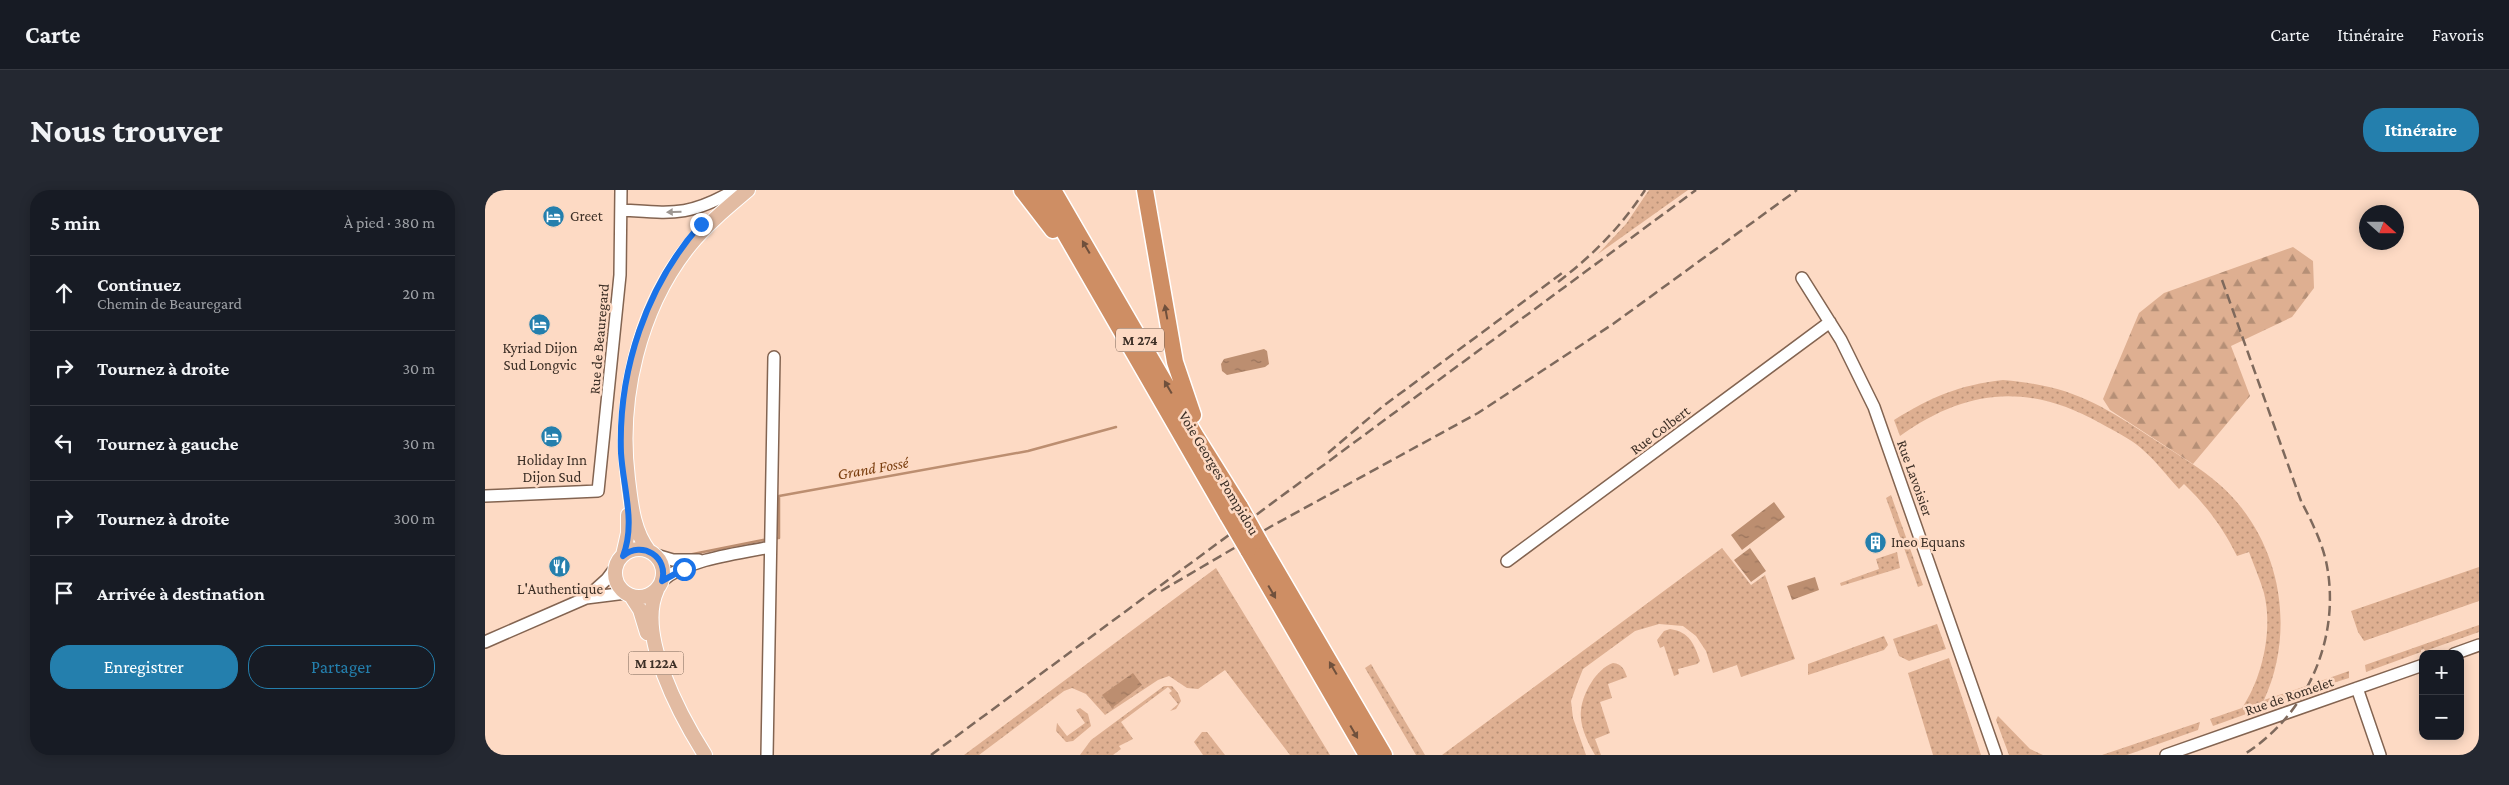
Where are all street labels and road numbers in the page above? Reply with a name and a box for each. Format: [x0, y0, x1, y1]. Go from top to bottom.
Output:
street label: Rue de Beauregard [586, 283, 613, 395]
road number: M 274 [1116, 328, 1164, 352]
street label: Rue Colbert [1627, 402, 1694, 458]
street label: Voie Georges Pompidou [1175, 408, 1262, 538]
street label: Rue Lavoisier [1894, 438, 1936, 519]
road number: M 122A [629, 652, 683, 674]
street label: Rue de Romelet [2243, 673, 2336, 719]

